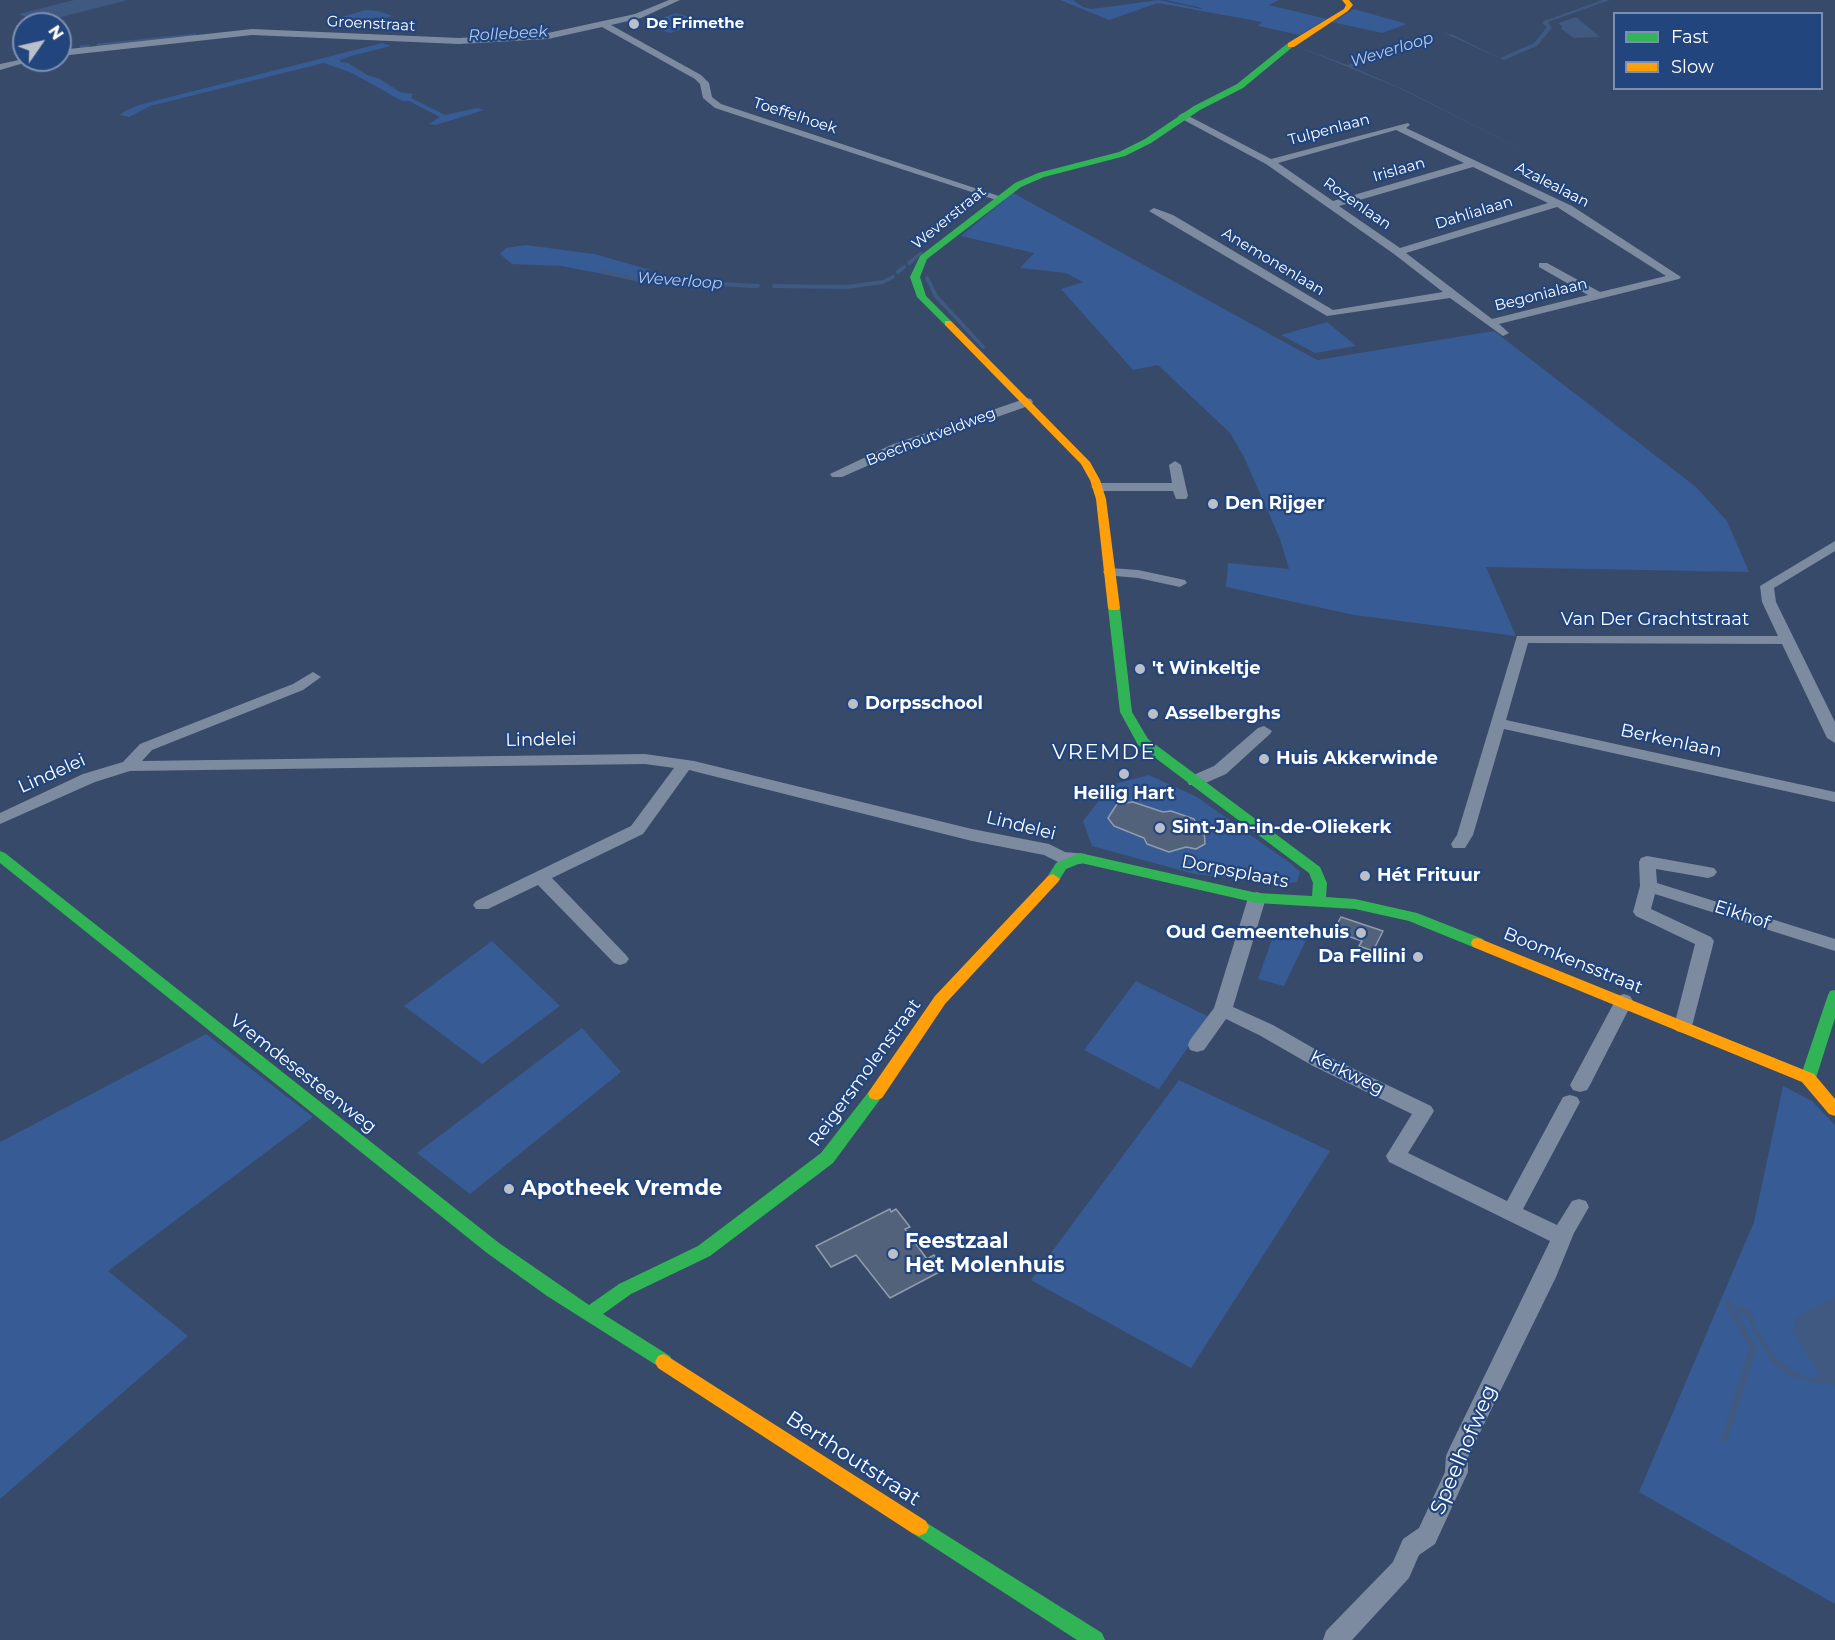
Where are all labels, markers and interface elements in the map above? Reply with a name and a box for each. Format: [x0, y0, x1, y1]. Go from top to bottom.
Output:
north arrow [12, 12, 72, 72]
legend [1613, 12, 1823, 90]
street label: Groenstraat [326, 13, 416, 35]
place label: De Frimethe [646, 15, 744, 33]
marker: De Frimethe [627, 17, 641, 31]
text: N [44, 22, 67, 43]
water label: Rollebeek [468, 22, 548, 46]
text: Fast [1671, 26, 1709, 48]
water label: Weverloop [1348, 28, 1436, 72]
text: Slow [1671, 56, 1714, 78]
street label: Toeffelhoek [751, 94, 839, 138]
street label: Tulpenlaan [1286, 110, 1372, 150]
street label: Irislaan [1371, 154, 1427, 186]
street label: Azalealaan [1512, 159, 1592, 211]
street label: Rozenlaan [1320, 174, 1394, 234]
street label: Weverstraat [908, 183, 990, 253]
street label: Dahlialaan [1433, 193, 1515, 233]
street label: Anemonenlaan [1218, 224, 1328, 300]
water label: Weverloop [637, 268, 723, 294]
street label: Begonialaan [1493, 275, 1589, 315]
street label: Boechoutveldweg [864, 404, 998, 470]
place label: Den Rijger [1225, 493, 1325, 515]
marker: Den Rijger [1206, 497, 1220, 511]
street label: Van Der Grachtstraat [1561, 609, 1749, 631]
place label: 't Winkeltje [1152, 658, 1261, 680]
marker: 't Winkeltje [1133, 662, 1147, 676]
place label: Dorpsschool [865, 693, 983, 715]
marker: Dorpsschool [846, 697, 860, 711]
place label: Asselberghs [1165, 703, 1281, 725]
marker: Asselberghs [1146, 707, 1160, 721]
street label: Berkenlaan [1618, 720, 1724, 762]
street label: Lindelei [505, 729, 577, 751]
district label: VREMDE [1052, 740, 1156, 766]
place label: Huis Akkerwinde [1276, 748, 1438, 770]
street label: Lindelei [15, 750, 89, 798]
marker: Huis Akkerwinde [1257, 752, 1271, 766]
marker: Heilig Hart [1117, 767, 1131, 781]
place label: Heilig Hart [1073, 783, 1175, 805]
street label: Lindelei [984, 807, 1058, 845]
place label: Sint-Jan-in-de-Oliekerk [1172, 817, 1391, 839]
marker: Sint-Jan-in-de-Oliekerk [1153, 821, 1167, 835]
street label: Dorpsplaats [1180, 851, 1290, 893]
place label: Hét Frituur [1377, 865, 1481, 887]
marker: Hét Frituur [1358, 869, 1372, 883]
street label: Eikhof [1711, 896, 1773, 934]
place label: Oud Gemeentehuis [1166, 922, 1349, 944]
street label: Boomkensstraat [1500, 923, 1646, 999]
marker: Oud Gemeentehuis [1354, 926, 1368, 940]
place label: Da Fellini [1318, 946, 1406, 968]
marker: Da Fellini [1411, 950, 1425, 964]
street label: Reigersmolenstraat [804, 995, 926, 1151]
street label: Vremdesesteenweg [225, 1010, 381, 1138]
street label: Kerkweg [1307, 1046, 1387, 1100]
place label: Apotheek Vremde [521, 1176, 722, 1202]
marker: Apotheek Vremde [502, 1182, 516, 1196]
place label: Feestzaal Het Molenhuis [905, 1229, 1065, 1279]
marker: Feestzaal Het Molenhuis [886, 1247, 900, 1261]
street label: Speelhofweg [1425, 1382, 1503, 1518]
street label: Berthoutstraat [781, 1406, 925, 1512]

